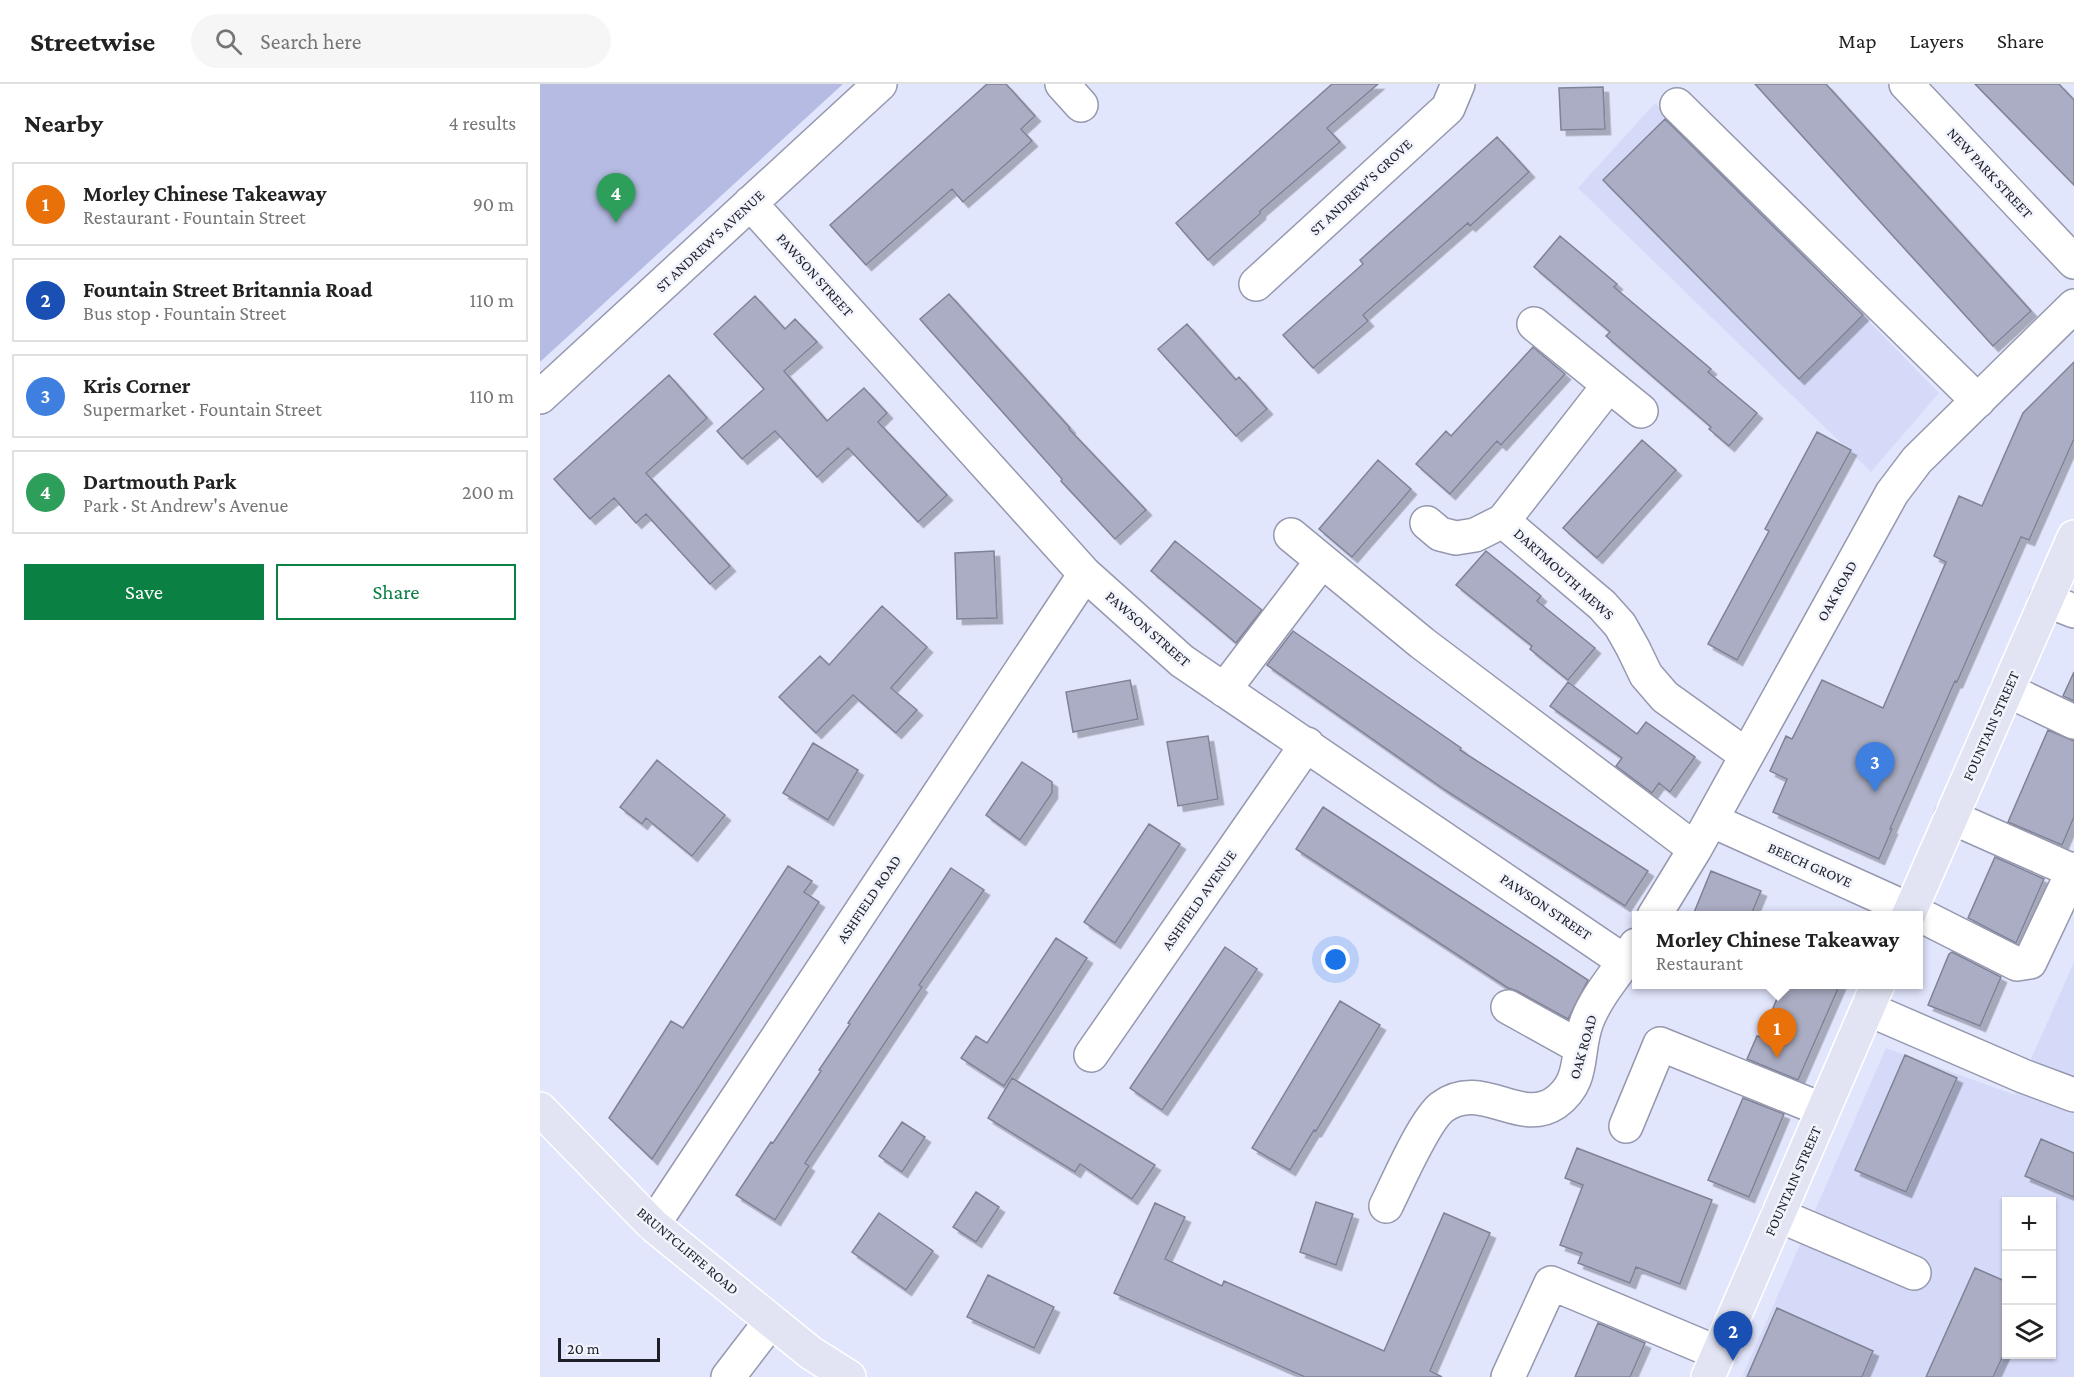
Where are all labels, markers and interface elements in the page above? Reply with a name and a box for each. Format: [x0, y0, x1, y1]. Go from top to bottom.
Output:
search box [191, 14, 611, 68]
icon: search [212, 25, 245, 58]
text: Streetwise [30, 26, 155, 57]
text: Search here [260, 29, 361, 54]
text: Map [1838, 29, 1877, 53]
text: Layers [1910, 29, 1964, 53]
text: Share [1997, 29, 2044, 53]
text: Nearby [24, 109, 103, 138]
text: 4 results [449, 112, 516, 134]
street label: NEW PARK STREET [1944, 125, 2036, 221]
street label: ST ANDREW'S GROVE [1307, 136, 1415, 238]
pin: 4 [596, 174, 636, 223]
text: Morley Chinese Takeaway [83, 181, 326, 206]
street label: ST ANDREW'S AVENUE [653, 187, 767, 295]
text: 1 [42, 193, 49, 215]
text: 90 m [473, 193, 514, 215]
text: Restaurant · Fountain Street [83, 206, 306, 228]
street label: PAWSON STREET [773, 230, 857, 320]
text: Fountain Street Britannia Road [83, 277, 373, 302]
text: 2 [40, 289, 51, 311]
text: 110 m [470, 289, 514, 311]
text: Bus stop · Fountain Street [83, 302, 286, 324]
text: Kris Corner [83, 373, 191, 398]
text: 3 [41, 385, 50, 407]
text: 110 m [470, 385, 514, 407]
text: Supermarket · Fountain Street [83, 398, 322, 420]
text: Dartmouth Park [83, 469, 236, 494]
text: 4 [40, 481, 51, 503]
text: 200 m [462, 481, 514, 503]
text: Park · St Andrew's Avenue [83, 494, 288, 516]
street label: DARTMOUTH MEWS [1511, 525, 1617, 623]
street label: OAK ROAD [1814, 558, 1860, 624]
button: Save [24, 564, 264, 620]
button: Share [276, 564, 516, 620]
street label: PAWSON STREET [1103, 588, 1193, 670]
street label: FOUNTAIN STREET [1960, 669, 2022, 783]
pin: 3 [1856, 742, 1894, 792]
street label: BEECH GROVE [1766, 839, 1854, 891]
street label: ASHFIELD AVENUE [1158, 847, 1240, 953]
street label: ASHFIELD ROAD [834, 852, 904, 946]
street label: PAWSON STREET [1497, 871, 1595, 943]
popup [1632, 911, 1923, 989]
text: Morley Chinese Takeaway [1656, 927, 1899, 952]
your location [1321, 945, 1350, 974]
text: Restaurant [1656, 952, 1743, 974]
pin: 1 [1758, 1008, 1796, 1058]
street label: OAK ROAD [1566, 1013, 1600, 1081]
street label: FOUNTAIN STREET [1762, 1124, 1824, 1238]
map controls [2002, 1197, 2056, 1359]
button: + [2002, 1197, 2056, 1251]
street label: BRUNTCLIFFE ROAD [634, 1204, 742, 1298]
button: − [2002, 1251, 2056, 1305]
button: layers [2002, 1305, 2056, 1359]
pin: 2 [1714, 1312, 1752, 1361]
scale bar [558, 1335, 660, 1362]
text: 20 m [567, 1340, 600, 1357]

